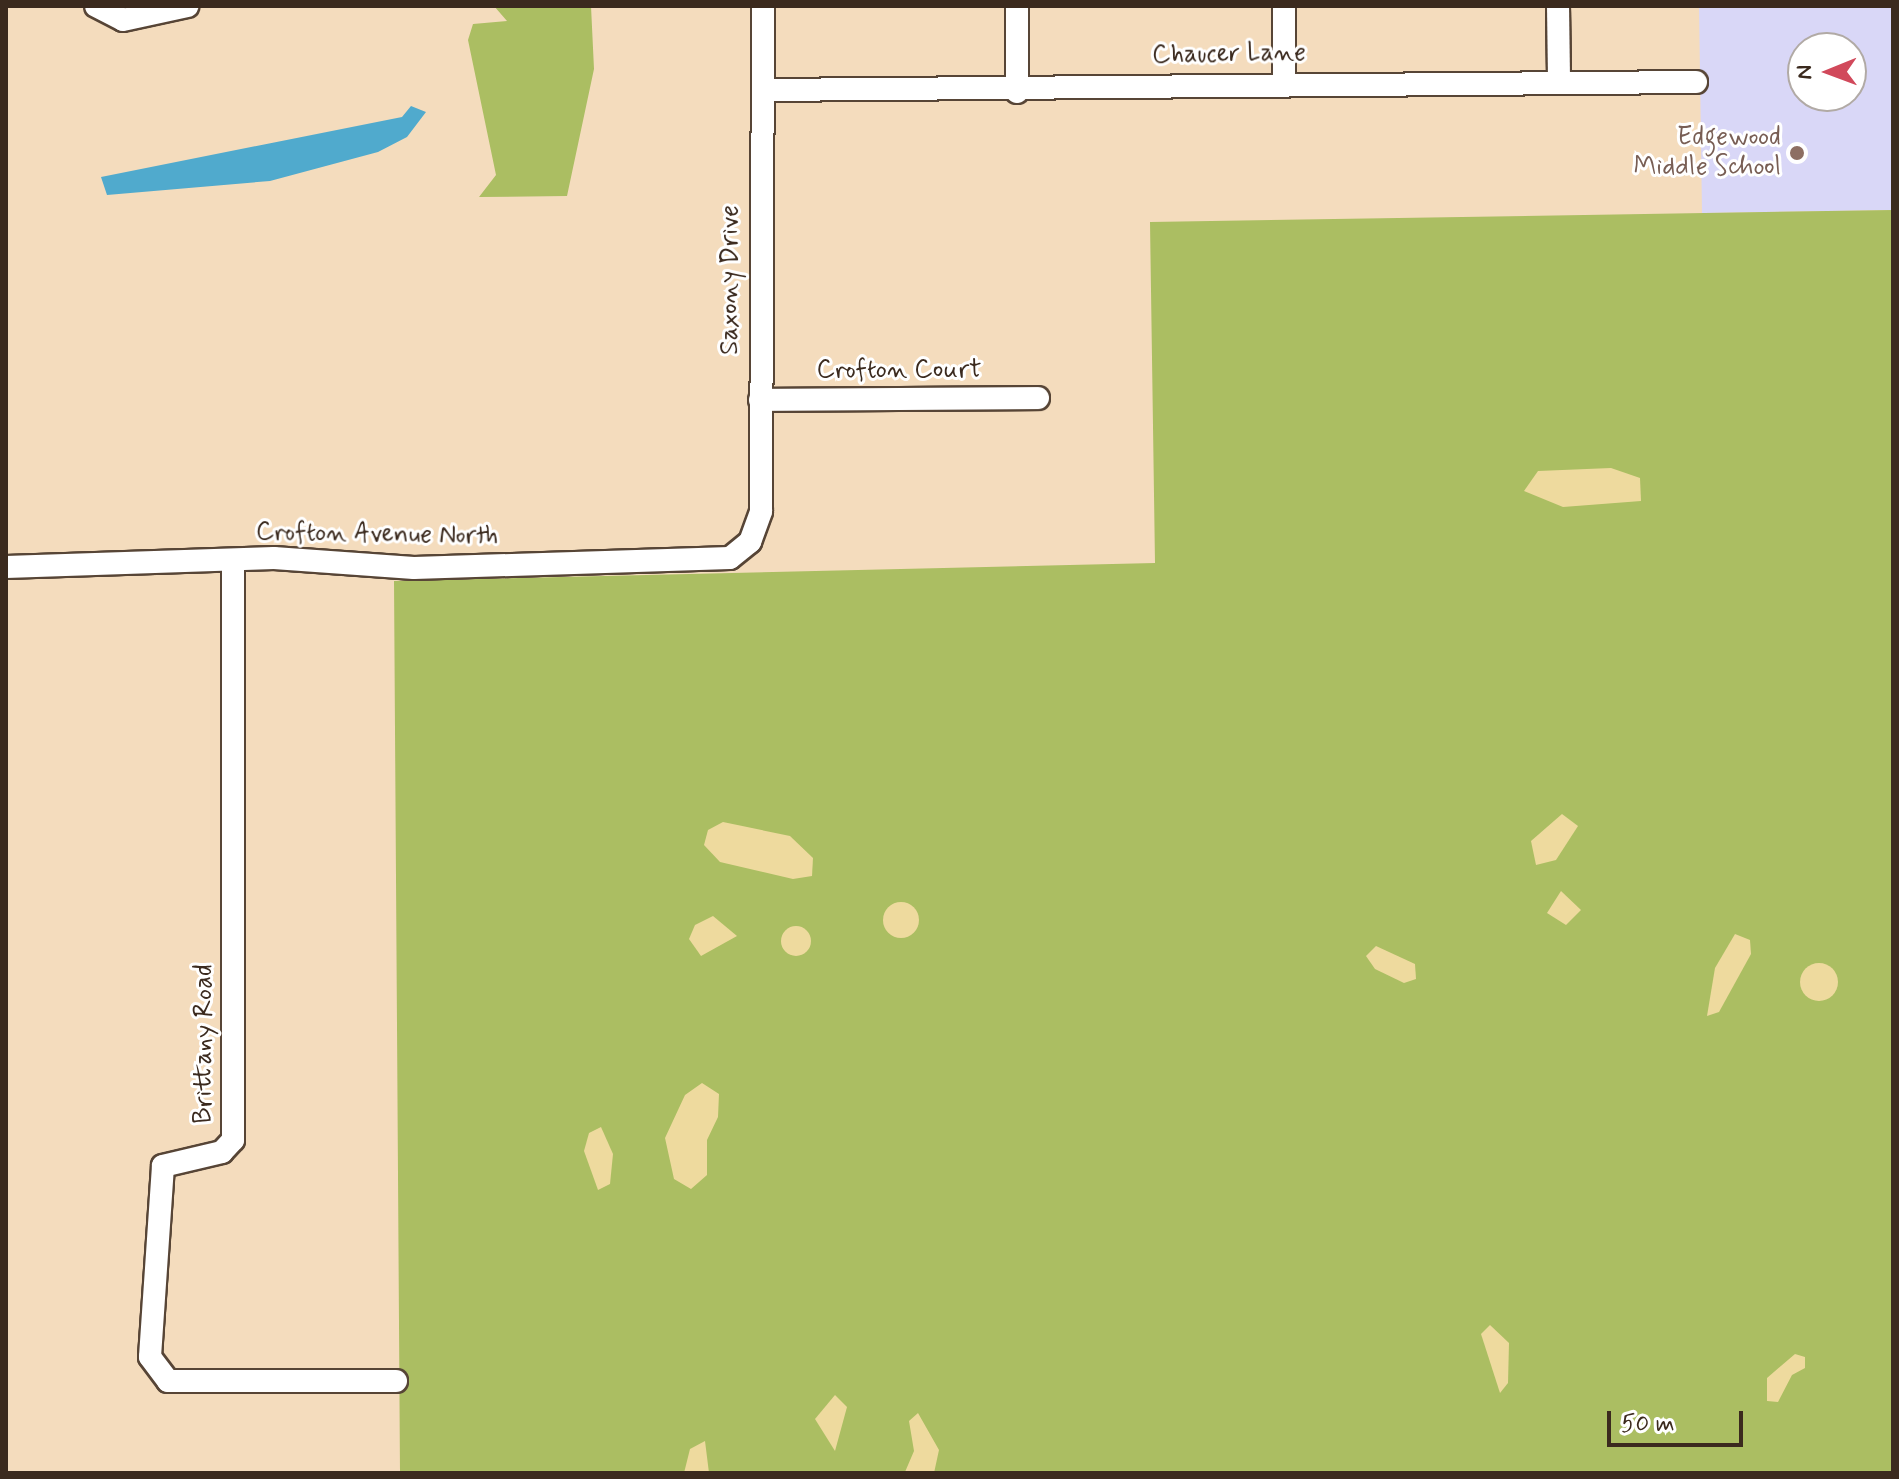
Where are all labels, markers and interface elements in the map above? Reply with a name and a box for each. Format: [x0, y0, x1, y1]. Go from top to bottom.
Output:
north arrow [1787, 32, 1867, 112]
street label: Chaucer Lane [1153, 38, 1305, 72]
text: N [1791, 65, 1819, 80]
place label: Edgewood Middle School [1632, 122, 1781, 184]
marker: Edgewood Middle School [1788, 144, 1806, 162]
street label: Saxony Drive [715, 206, 747, 354]
street label: Crofton Court [819, 355, 979, 387]
street label: Crofton Avenue North [253, 517, 501, 553]
street label: Brittany Road [189, 965, 221, 1123]
scale bar [1611, 1395, 1747, 1445]
text: 50 m [1621, 1409, 1675, 1440]

